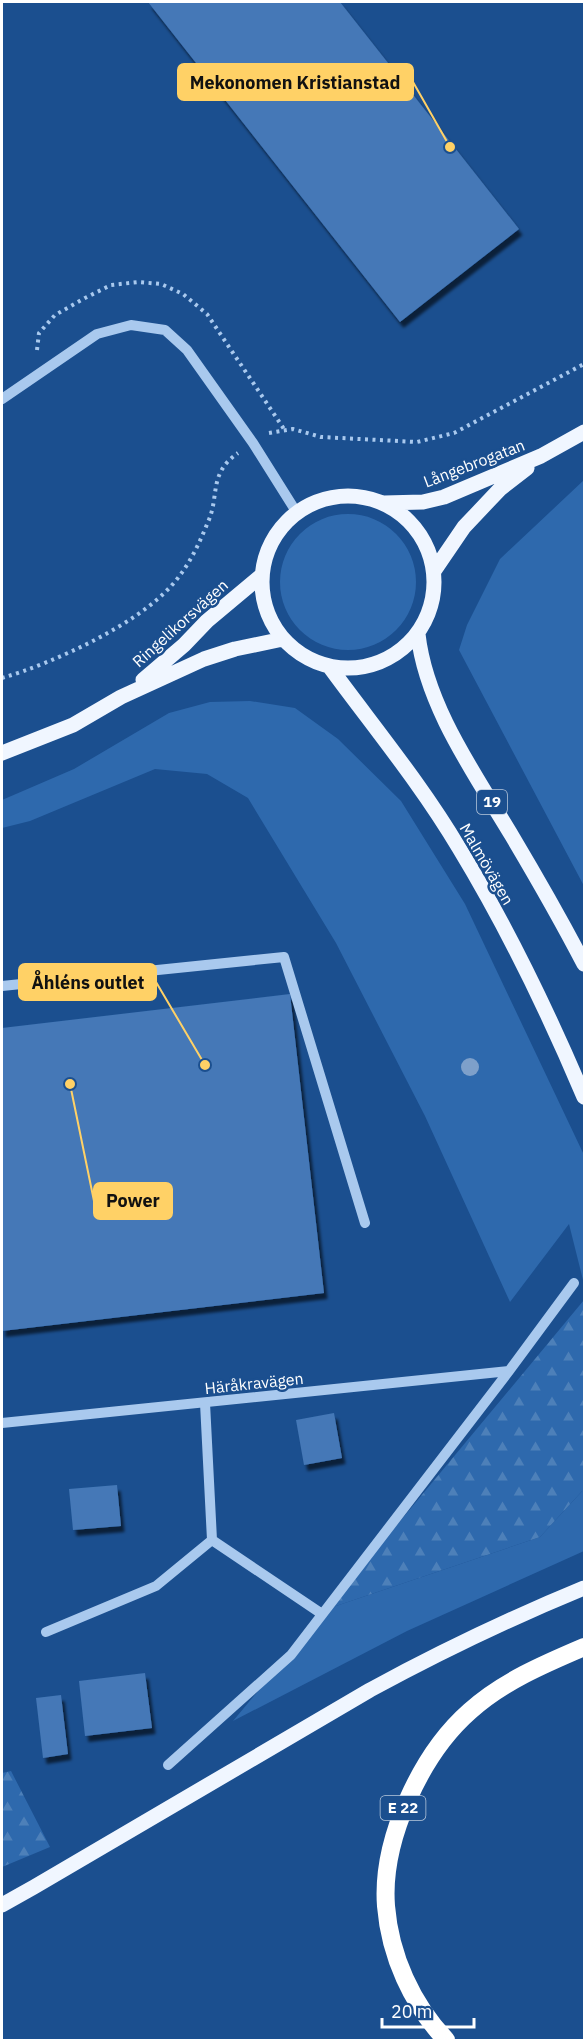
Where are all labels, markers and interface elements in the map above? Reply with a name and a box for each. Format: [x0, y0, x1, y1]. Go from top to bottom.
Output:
callout: Mekonomen Kristianstad [178, 64, 413, 100]
text: Mekonomen Kristianstad [190, 71, 400, 94]
street label: Långebrogatan [420, 434, 528, 492]
street label: Ringelikorsvägen [128, 575, 232, 671]
road number: 19 [477, 790, 507, 814]
street label: Malmövägen [456, 820, 518, 908]
callout: Åhléns outlet [19, 964, 156, 1000]
text: Åhléns outlet [32, 969, 145, 994]
callout: Power [94, 1183, 172, 1219]
text: Power [106, 1189, 160, 1212]
street label: Häråkravägen [204, 1368, 304, 1398]
road number: E 22 [380, 1796, 426, 1820]
scale bar [382, 1991, 474, 2029]
text: 20 m [391, 2000, 433, 2023]

